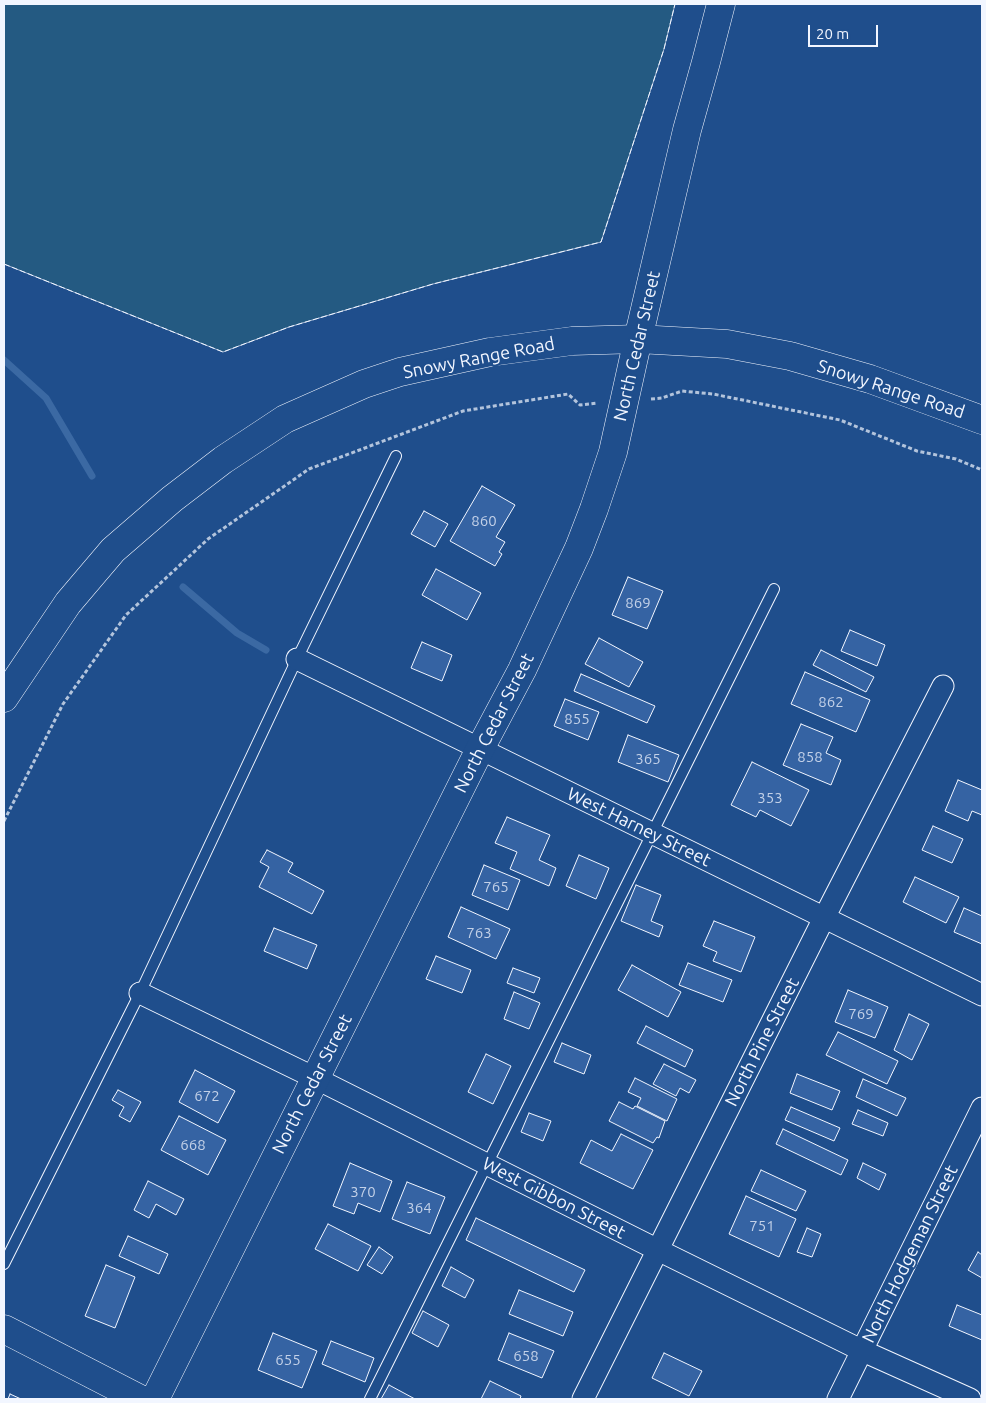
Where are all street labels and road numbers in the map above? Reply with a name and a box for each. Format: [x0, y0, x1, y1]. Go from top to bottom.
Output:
street label: North Cedar Street [609, 269, 665, 423]
street label: Snowy Range Road [401, 333, 557, 383]
street label: Snowy Range Road [814, 355, 968, 423]
street label: North Cedar Street [450, 650, 538, 796]
street label: West Harney Street [564, 783, 714, 871]
street label: North Pine Street [720, 974, 804, 1110]
street label: North Cedar Street [268, 1011, 356, 1157]
street label: West Gibbon Street [479, 1153, 629, 1243]
street label: North Hodgeman Street [858, 1162, 962, 1346]

